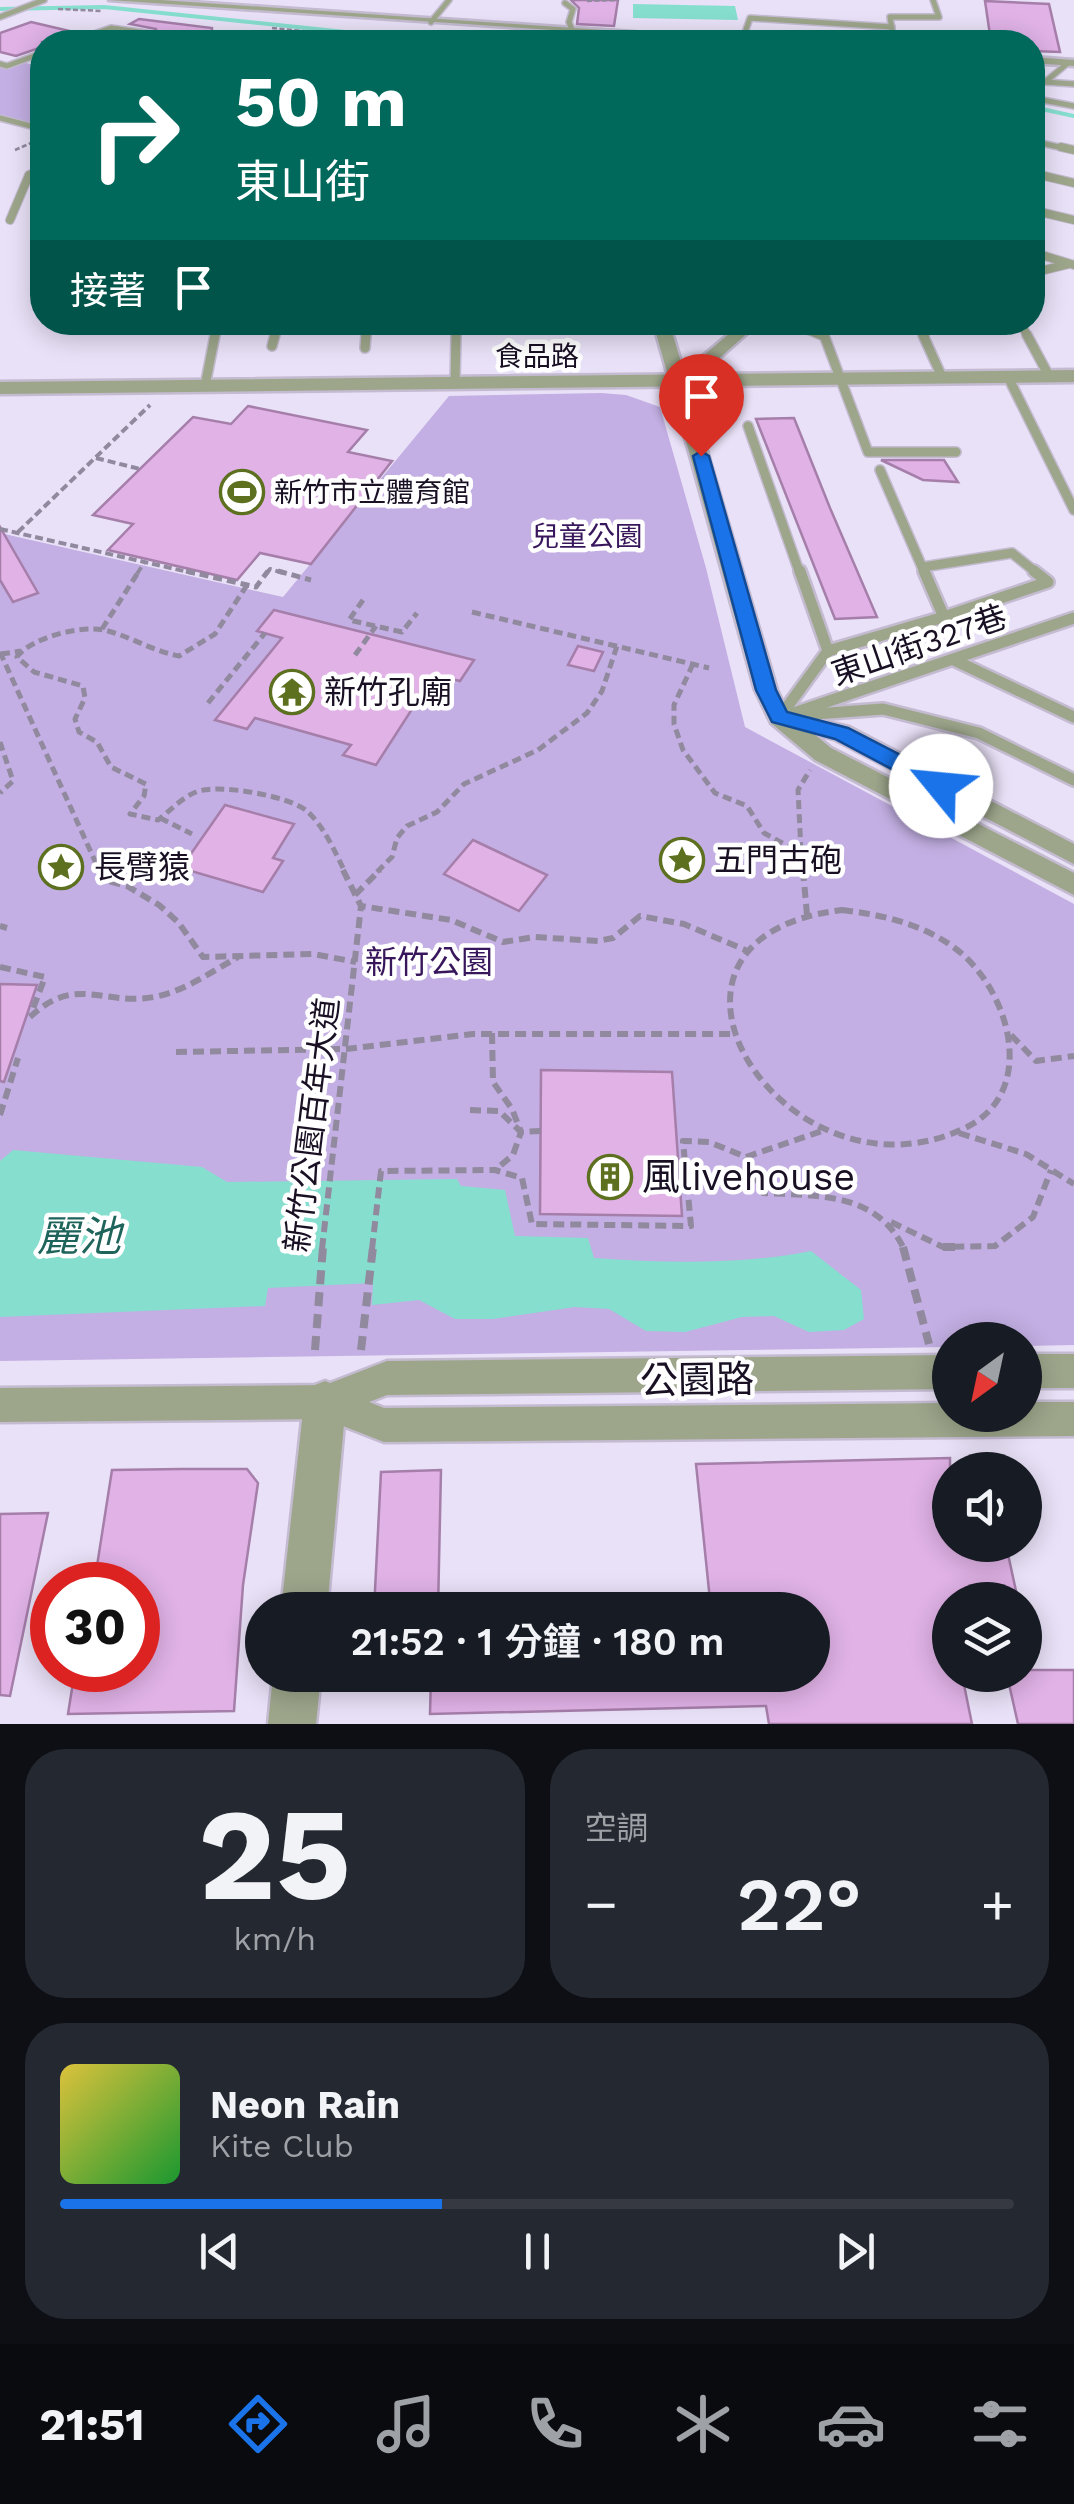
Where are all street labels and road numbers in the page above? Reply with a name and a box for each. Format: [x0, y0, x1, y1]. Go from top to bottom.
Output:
street label: 食品路 [495, 340, 579, 373]
street label: 東山街327巷 [826, 597, 1012, 693]
street label: 新竹公園百年大道 [278, 996, 346, 1254]
street label: 公園路 [640, 1357, 754, 1403]

